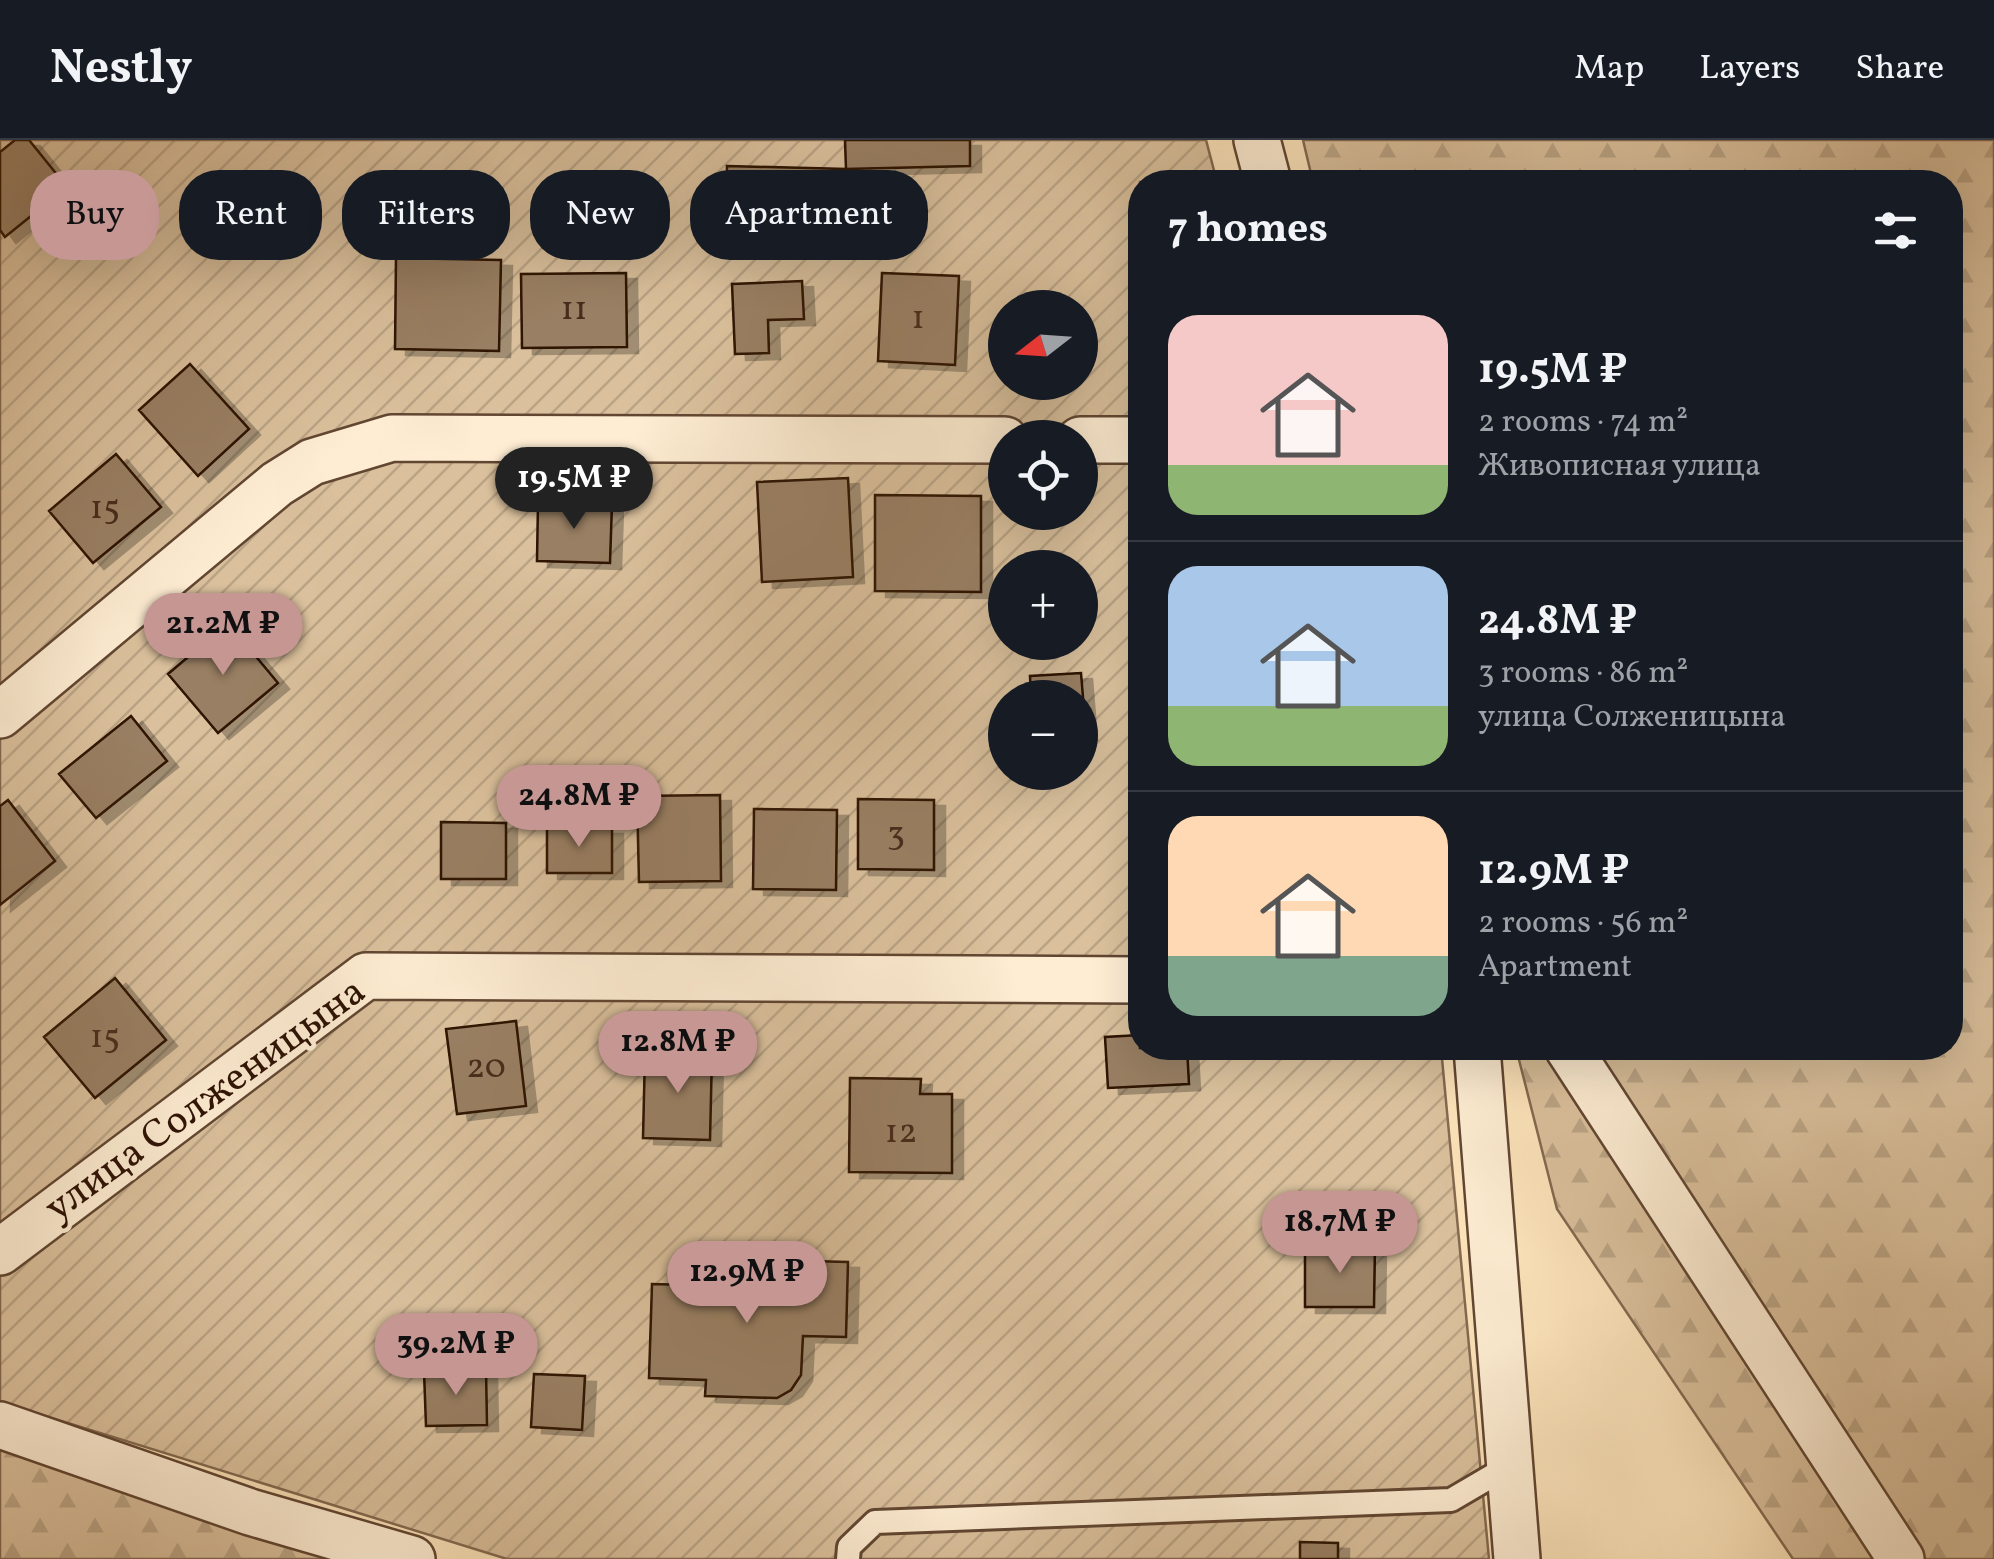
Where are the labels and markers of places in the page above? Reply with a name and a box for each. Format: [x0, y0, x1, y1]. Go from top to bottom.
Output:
pin: 19.5M ₽ [482, 447, 666, 532]
pin: 21.2M ₽ [131, 593, 315, 678]
pin: 24.8M ₽ [487, 765, 671, 850]
pin: 12.8M ₽ [586, 1011, 770, 1096]
pin: 18.7M ₽ [1248, 1191, 1432, 1276]
pin: 12.9M ₽ [655, 1241, 839, 1326]
pin: 39.2M ₽ [364, 1313, 548, 1398]

